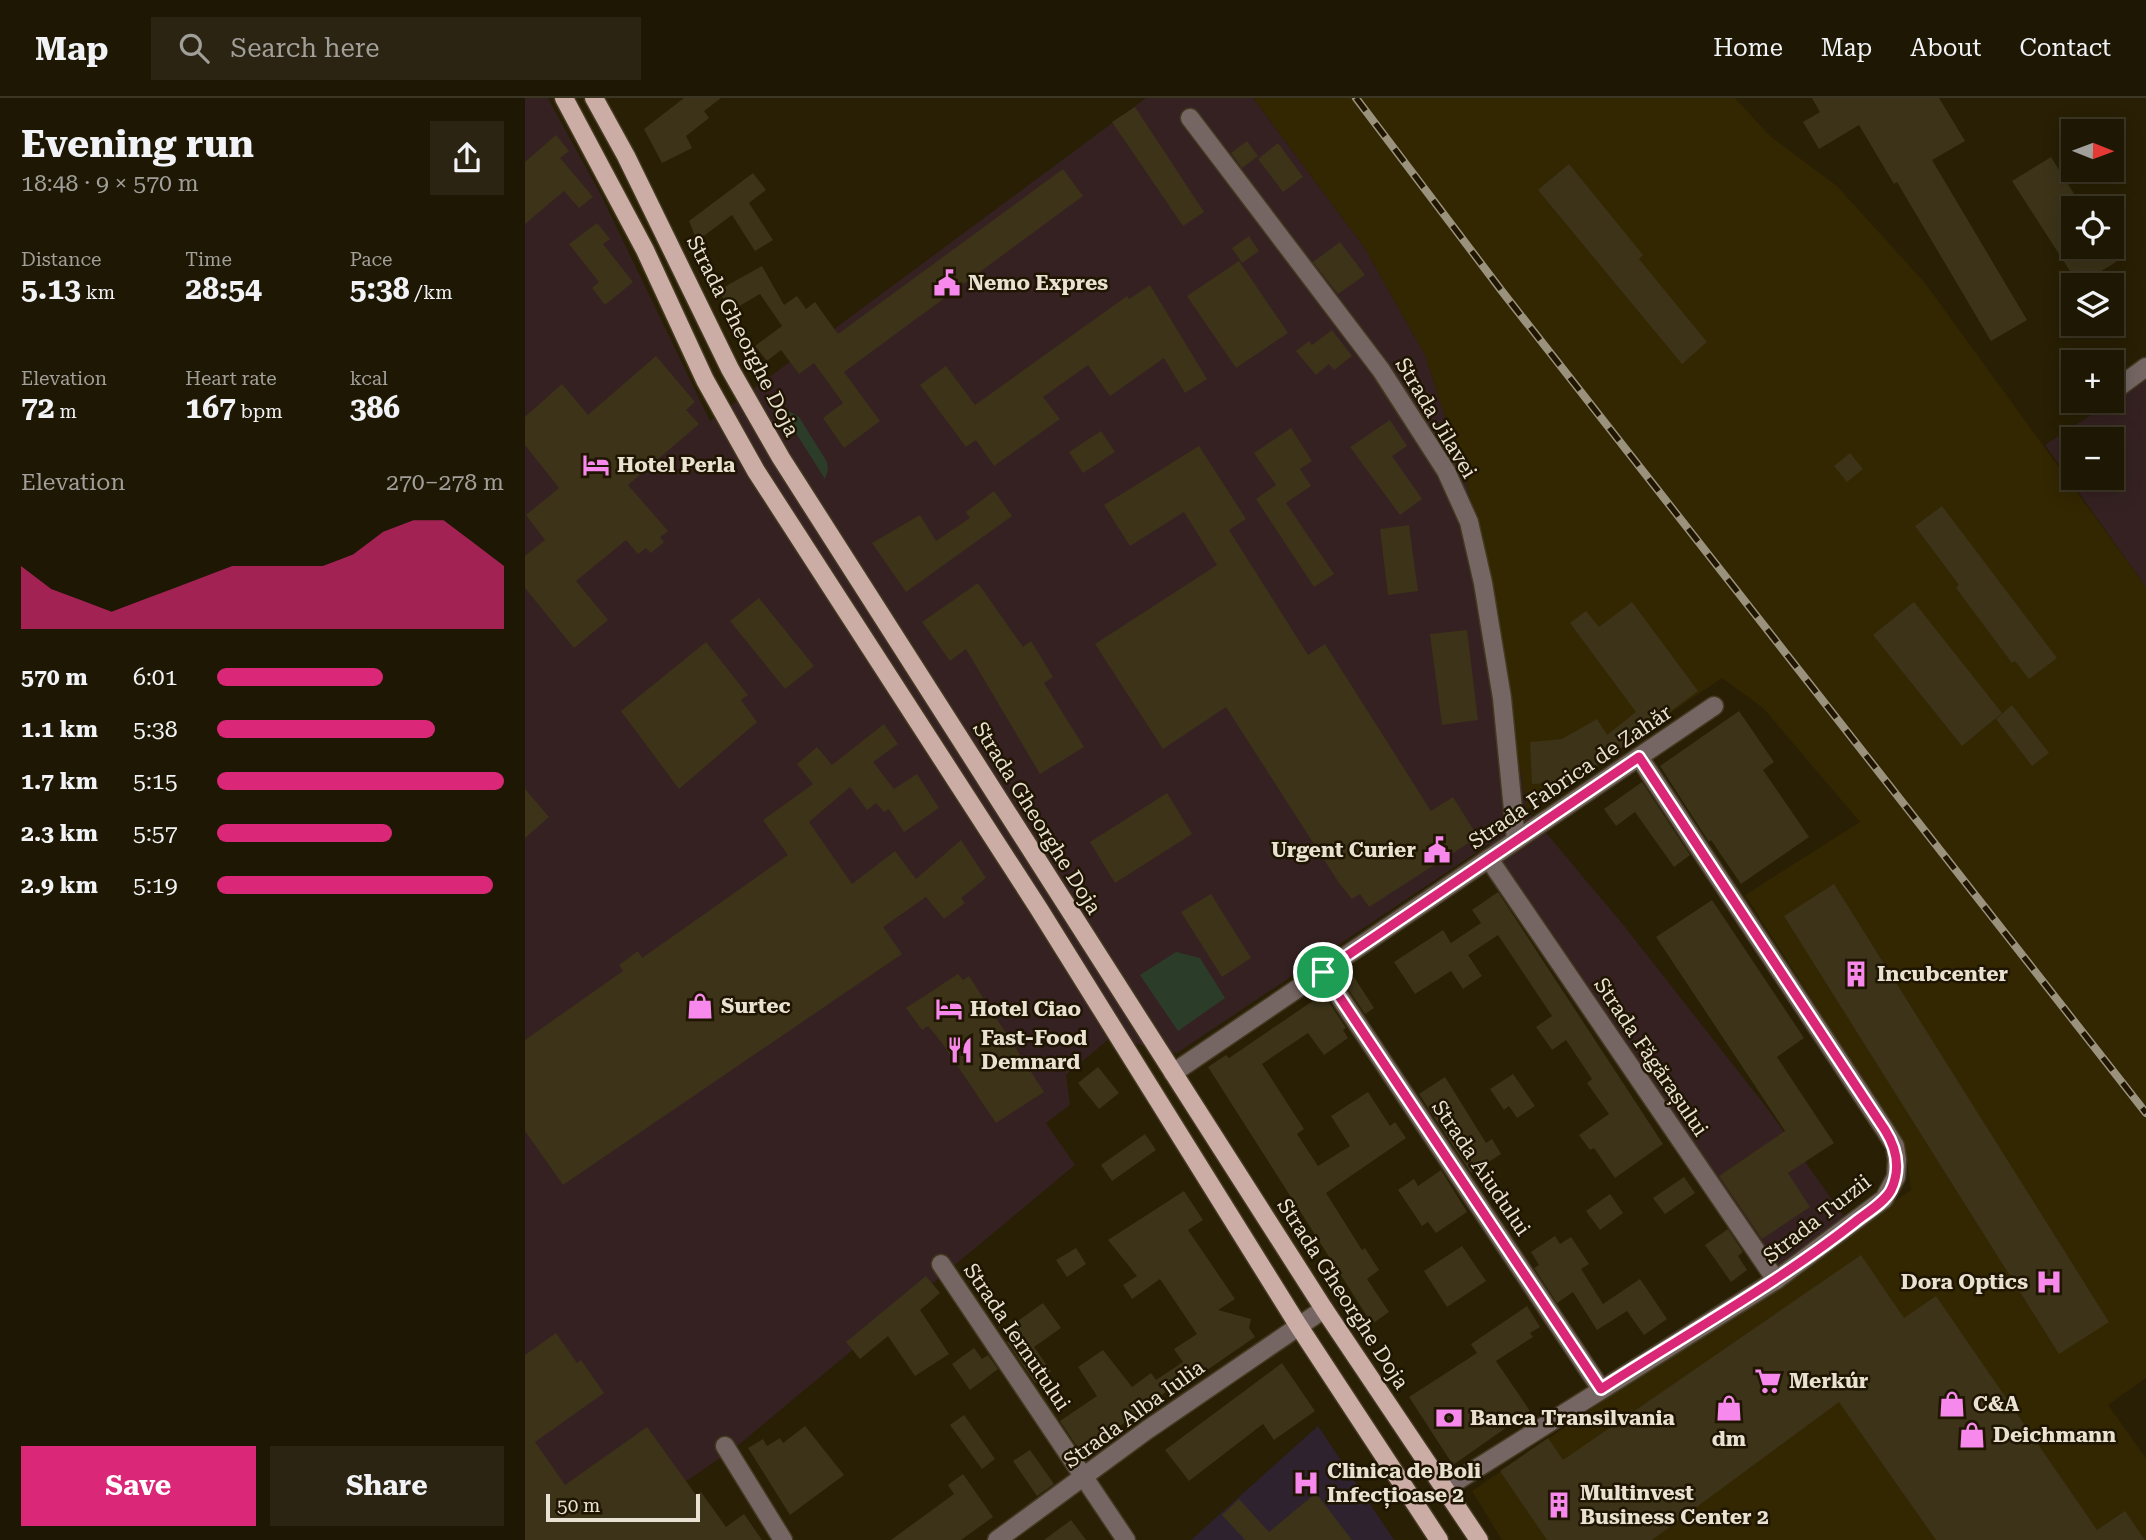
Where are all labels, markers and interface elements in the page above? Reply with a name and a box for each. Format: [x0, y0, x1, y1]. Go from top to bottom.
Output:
search box [151, 17, 641, 80]
text: Map [35, 29, 109, 68]
icon: search [175, 29, 213, 67]
text: Search here [231, 33, 380, 63]
text: Home [1713, 34, 1783, 62]
text: Map [1821, 34, 1872, 62]
text: About [1910, 34, 1981, 62]
text: Contact [2019, 34, 2111, 62]
north arrow [2061, 119, 2125, 182]
map controls [2061, 119, 2124, 490]
button: share [430, 121, 504, 195]
text: Evening run [21, 122, 254, 166]
text: 18:48 · 9 × 570 m [21, 170, 199, 197]
button: locate [2061, 196, 2124, 259]
street label: Strada Gheorghe Doja [682, 232, 804, 441]
text: Distance [21, 248, 101, 271]
text: Time [185, 248, 232, 271]
text: Pace [350, 248, 393, 271]
public building icon: Nemo Expres [932, 268, 962, 298]
text: 5.13 [21, 271, 81, 306]
text: 28:54 [185, 271, 262, 306]
text: 5:38 [350, 271, 409, 306]
place label: Nemo Expres [968, 271, 1108, 295]
button: layers [2061, 273, 2124, 336]
text: km [81, 281, 115, 304]
text: /km [409, 281, 453, 304]
button: + [2061, 350, 2124, 413]
street label: Strada Jilavei [1391, 353, 1482, 483]
text: Elevation [21, 367, 107, 390]
text: Heart rate [185, 367, 277, 390]
text: kcal [350, 367, 388, 390]
text: 72 [21, 390, 55, 425]
text: 167 [185, 390, 236, 425]
text: 386 [350, 390, 400, 425]
text: m [55, 400, 77, 423]
text: bpm [236, 400, 283, 423]
button: − [2061, 427, 2124, 490]
hotel icon: Hotel Perla [581, 450, 611, 480]
place label: Hotel Perla [617, 453, 736, 477]
text: Elevation [21, 469, 125, 496]
text: 270–278 m [386, 469, 504, 496]
text: 570 m [21, 664, 88, 691]
text: 6:01 [133, 664, 178, 691]
street label: Strada Fabrica de Zahăr [1464, 700, 1676, 854]
text: 1.1 km [21, 716, 98, 743]
text: 5:38 [133, 716, 178, 743]
street label: Strada Gheorghe Doja [968, 717, 1106, 919]
text: 1.7 km [21, 768, 98, 795]
text: 5:15 [133, 768, 178, 795]
text: 2.3 km [21, 820, 98, 847]
text: 5:57 [133, 820, 178, 847]
public building icon: Urgent Curier [1422, 835, 1452, 865]
place label: Urgent Curier [1271, 838, 1416, 862]
text: 2.9 km [21, 872, 98, 899]
text: 5:19 [133, 872, 178, 899]
pin [1293, 942, 1353, 1002]
icon: arrive [1304, 953, 1342, 991]
building icon: Incubcenter [1841, 959, 1871, 989]
place label: Incubcenter [1877, 962, 2008, 986]
street label: Strada Făgărașului [1588, 973, 1713, 1142]
shop icon: Surtec [685, 991, 715, 1021]
place label: Surtec [721, 994, 791, 1018]
hotel icon: Hotel Ciao [934, 994, 964, 1024]
place label: Hotel Ciao [970, 997, 1081, 1021]
place label: Fast-Food Demnard [981, 1026, 1087, 1074]
restaurant icon: Fast-Food Demnard [945, 1035, 975, 1065]
street label: Strada Aiudului [1427, 1096, 1535, 1240]
street label: Strada Turzii [1759, 1170, 1876, 1268]
street label: Strada Gheorghe Doja [1272, 1194, 1414, 1394]
street label: Strada Iernutului [959, 1259, 1075, 1415]
hospital icon: Dora Optics [2034, 1267, 2064, 1297]
place label: Dora Optics [1901, 1270, 2028, 1294]
street label: Strada Alba Iulia [1059, 1355, 1209, 1473]
supermarket icon: Merkúr [1753, 1366, 1783, 1396]
place label: Merkúr [1789, 1369, 1869, 1393]
shop icon: C&A [1937, 1389, 1967, 1419]
place label: C&A [1973, 1392, 2019, 1416]
shop icon: dm [1714, 1393, 1744, 1423]
bank icon: Banca Transilvania [1434, 1403, 1464, 1433]
place label: Banca Transilvania [1470, 1406, 1675, 1430]
shop icon: Deichmann [1957, 1420, 1987, 1450]
place label: Deichmann [1993, 1423, 2116, 1447]
place label: dm [1712, 1427, 1746, 1451]
button: Save [21, 1446, 256, 1526]
button: Share [270, 1446, 504, 1526]
place label: Clinica de Boli Infecțioase 2 [1327, 1459, 1481, 1509]
hospital icon: Clinica de Boli Infecțioase 2 [1291, 1468, 1321, 1498]
place label: Multinvest Business Center 2 [1580, 1481, 1769, 1529]
building icon: Multinvest Business Center 2 [1544, 1490, 1574, 1520]
scale bar [546, 1491, 700, 1523]
text: 50 m [557, 1494, 600, 1517]

